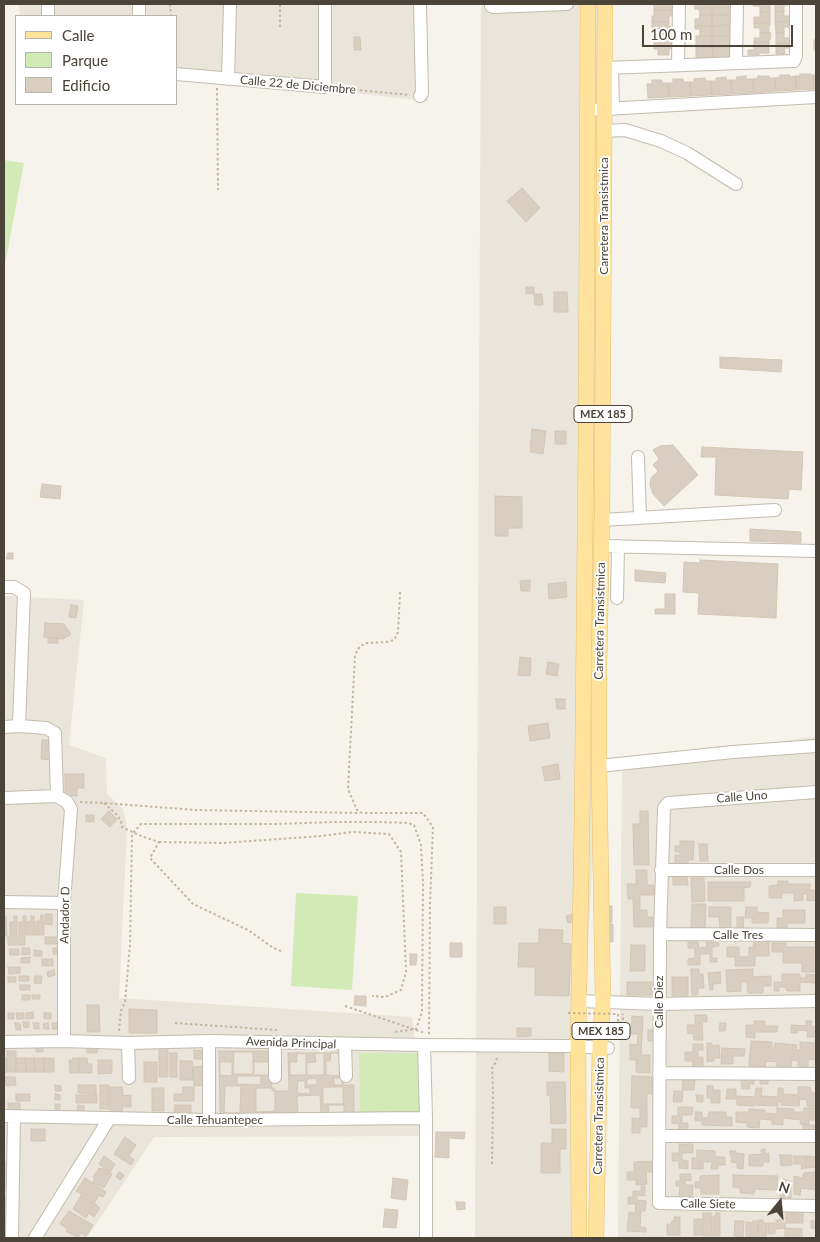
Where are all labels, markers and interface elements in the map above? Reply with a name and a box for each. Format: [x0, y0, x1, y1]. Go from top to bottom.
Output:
legend [15, 15, 178, 105]
scale bar [645, 15, 796, 47]
text: 100 m [650, 25, 692, 43]
text: Calle [62, 26, 94, 44]
text: Parque [62, 51, 108, 69]
street label: Calle 22 de Diciembre [240, 73, 356, 97]
text: Edificio [62, 76, 110, 94]
street label: Carretera Transistmica [597, 157, 611, 275]
road number: MEX 185 [574, 406, 632, 422]
street label: Carretera Transistmica [592, 562, 608, 680]
street label: Calle Uno [716, 788, 768, 806]
street label: Calle Dos [714, 863, 764, 877]
street label: Andador D [57, 886, 73, 944]
street label: Calle Tres [713, 928, 763, 942]
street label: Calle Diez [652, 976, 666, 1028]
road number: MEX 185 [572, 1022, 630, 1040]
street label: Avenida Principal [246, 1034, 336, 1052]
street label: Carretera Transistmica [591, 1057, 607, 1175]
street label: Calle Tehuantepec [167, 1113, 263, 1127]
north arrow [755, 1177, 805, 1227]
text: N [777, 1177, 792, 1197]
street label: Calle Siete [680, 1196, 736, 1212]

